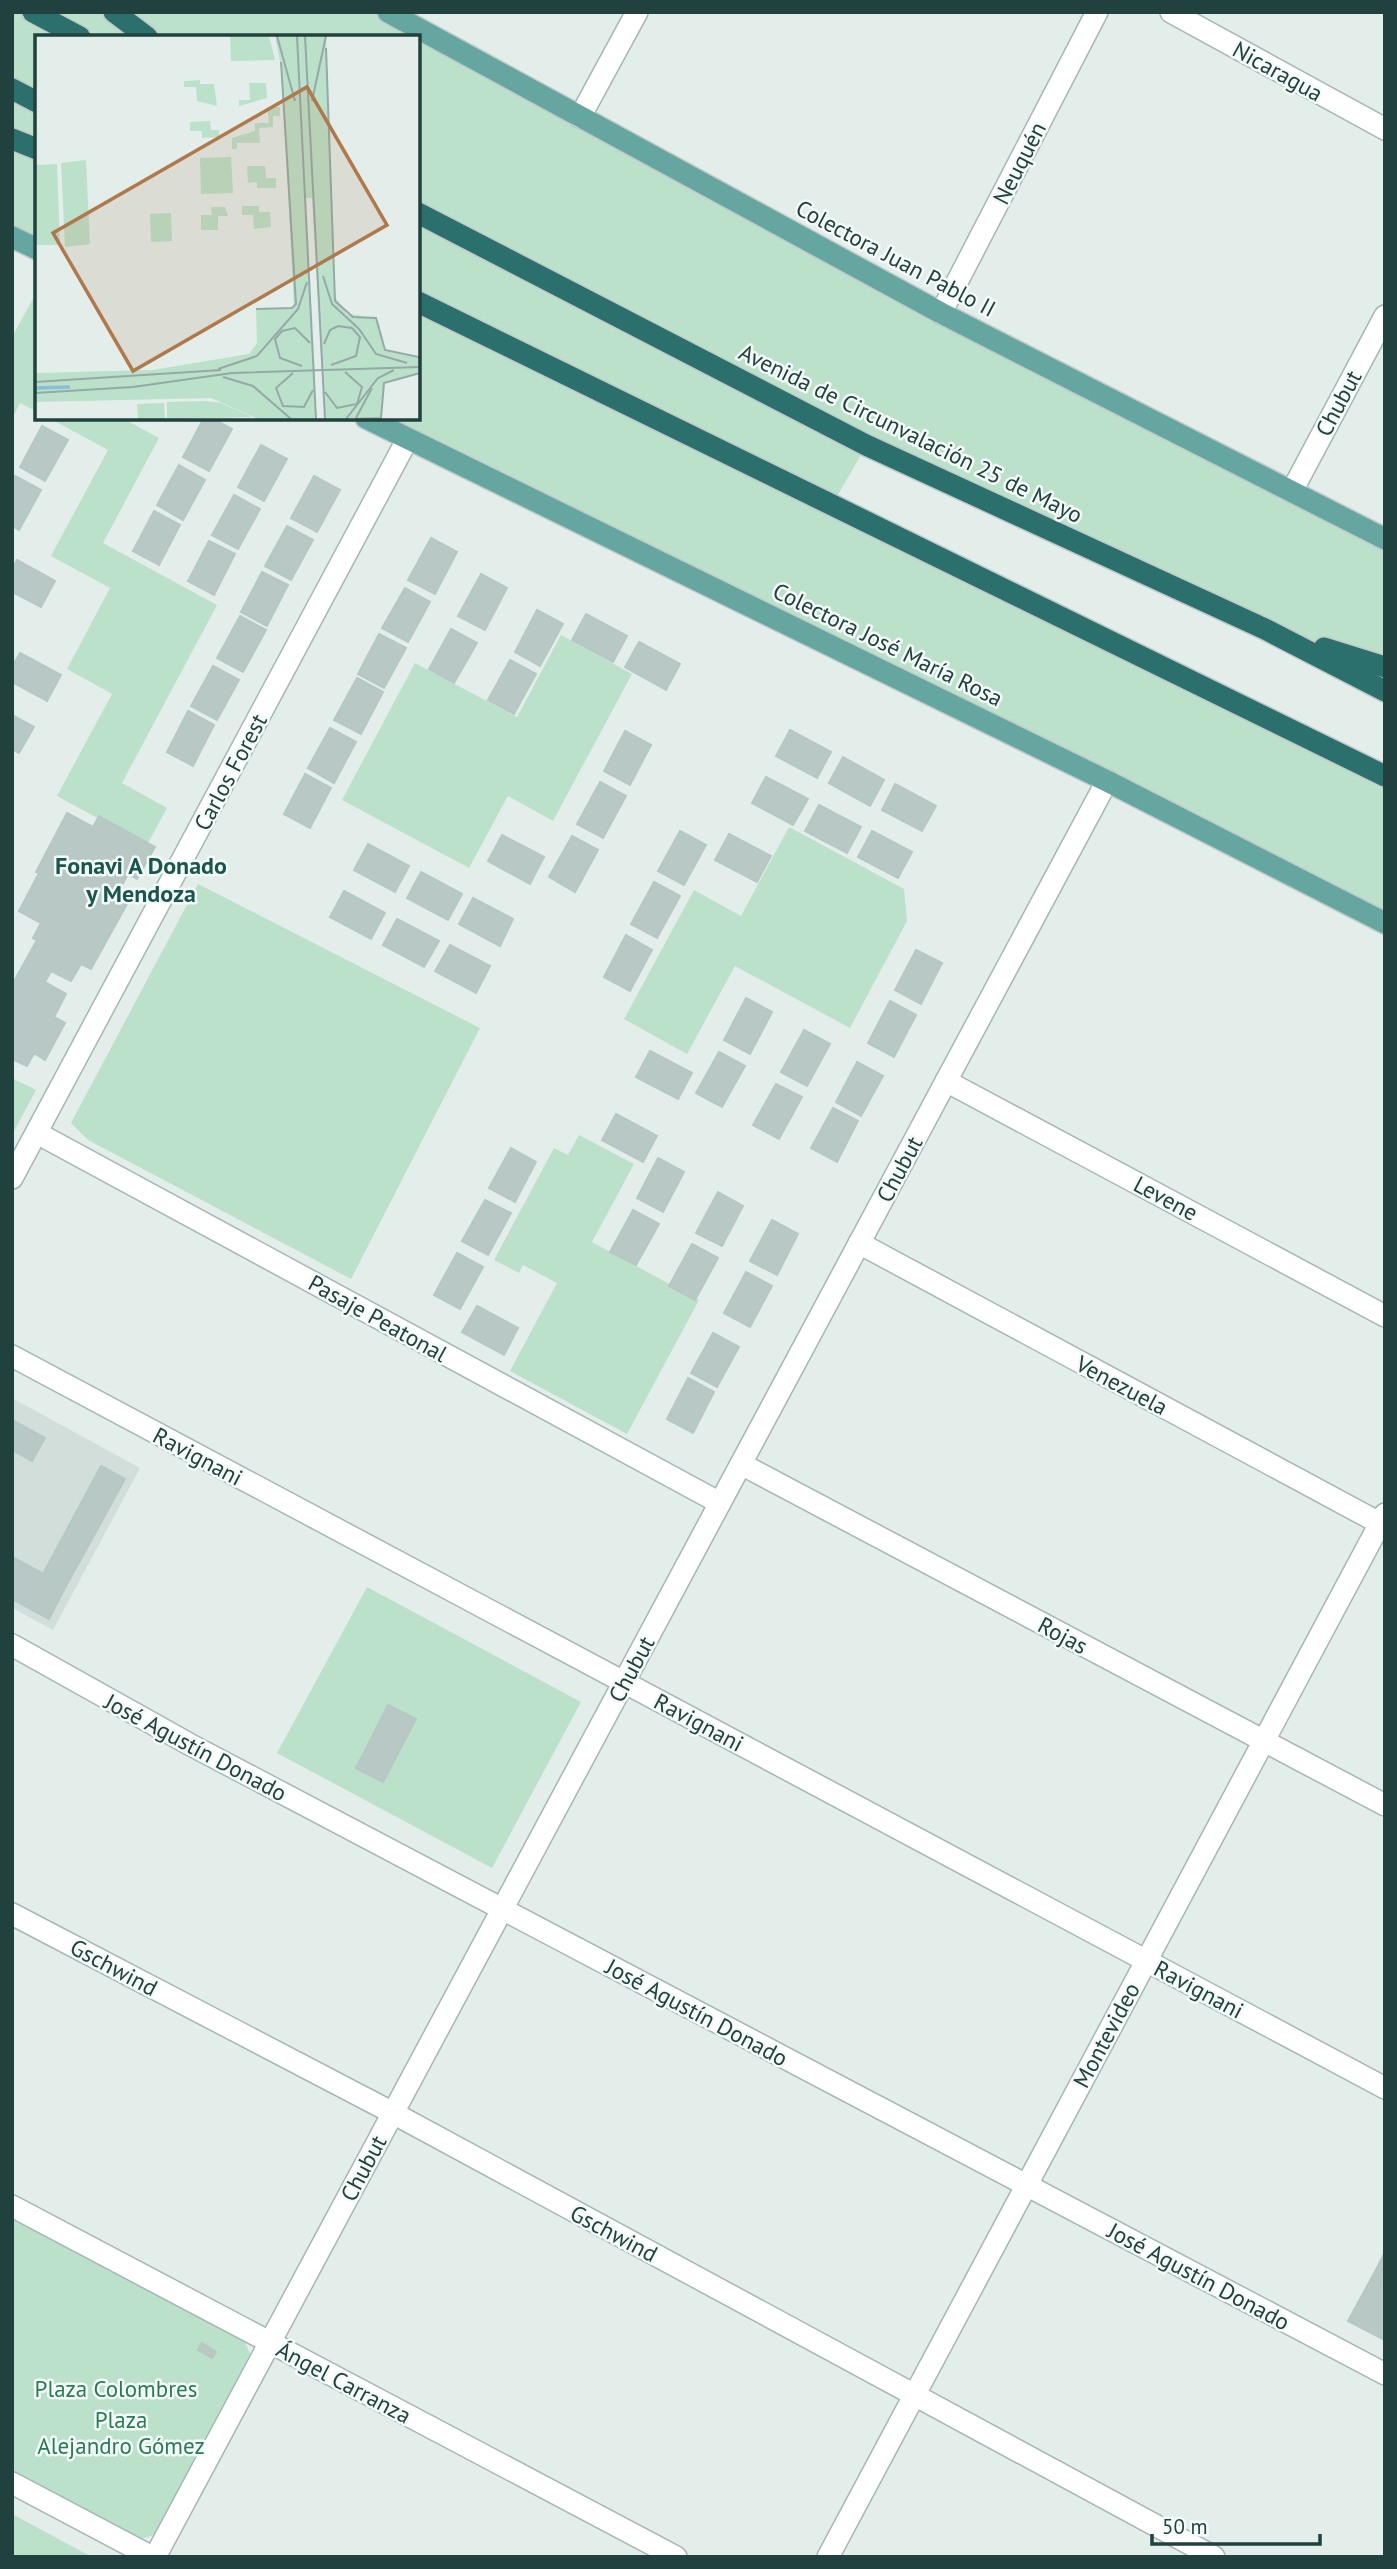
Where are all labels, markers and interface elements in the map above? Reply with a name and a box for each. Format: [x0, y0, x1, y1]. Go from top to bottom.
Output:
street label: Nicaragua [1228, 34, 1328, 108]
inset map [35, 35, 420, 420]
street label: Neuquén [986, 117, 1052, 209]
street label: Colectora Juan Pablo II [791, 193, 1001, 323]
street label: Avenida de Circunvalación 25 de Mayo [735, 337, 1087, 529]
street label: Chubut [1309, 365, 1367, 441]
street label: Colectora José María Rosa [768, 576, 1008, 712]
street label: Carlos Forest [187, 708, 273, 835]
district label: Fonavi A Donado y Mendoza [55, 850, 227, 909]
street label: Chubut [870, 1131, 928, 1207]
street label: Levene [1129, 1169, 1203, 1227]
street label: Pasaje Peatonal [304, 1268, 453, 1368]
street label: Venezuela [1070, 1348, 1173, 1421]
street label: Ravignani [148, 1420, 248, 1492]
street label: Rojas [1033, 1610, 1093, 1660]
street label: Chubut [602, 1631, 660, 1707]
street label: José Agustín Donado [99, 1686, 292, 1807]
street label: Ravignani [649, 1686, 749, 1758]
street label: Gschwind [65, 1932, 163, 2002]
street label: José Agustín Donado [600, 1951, 793, 2072]
street label: Ravignani [1149, 1953, 1249, 2025]
street label: Montevideo [1066, 1977, 1146, 2093]
street label: Chubut [334, 2130, 392, 2206]
street label: Gschwind [565, 2198, 663, 2268]
street label: José Agustín Donado [1102, 2215, 1295, 2336]
street label: Ángel Carranza [272, 2334, 416, 2430]
park label: Plaza Colombres [35, 2374, 197, 2403]
park label: Plaza Alejandro Gómez [37, 2405, 205, 2460]
scale bar [1152, 2502, 1320, 2546]
text: 50 m [1162, 2513, 1208, 2540]

